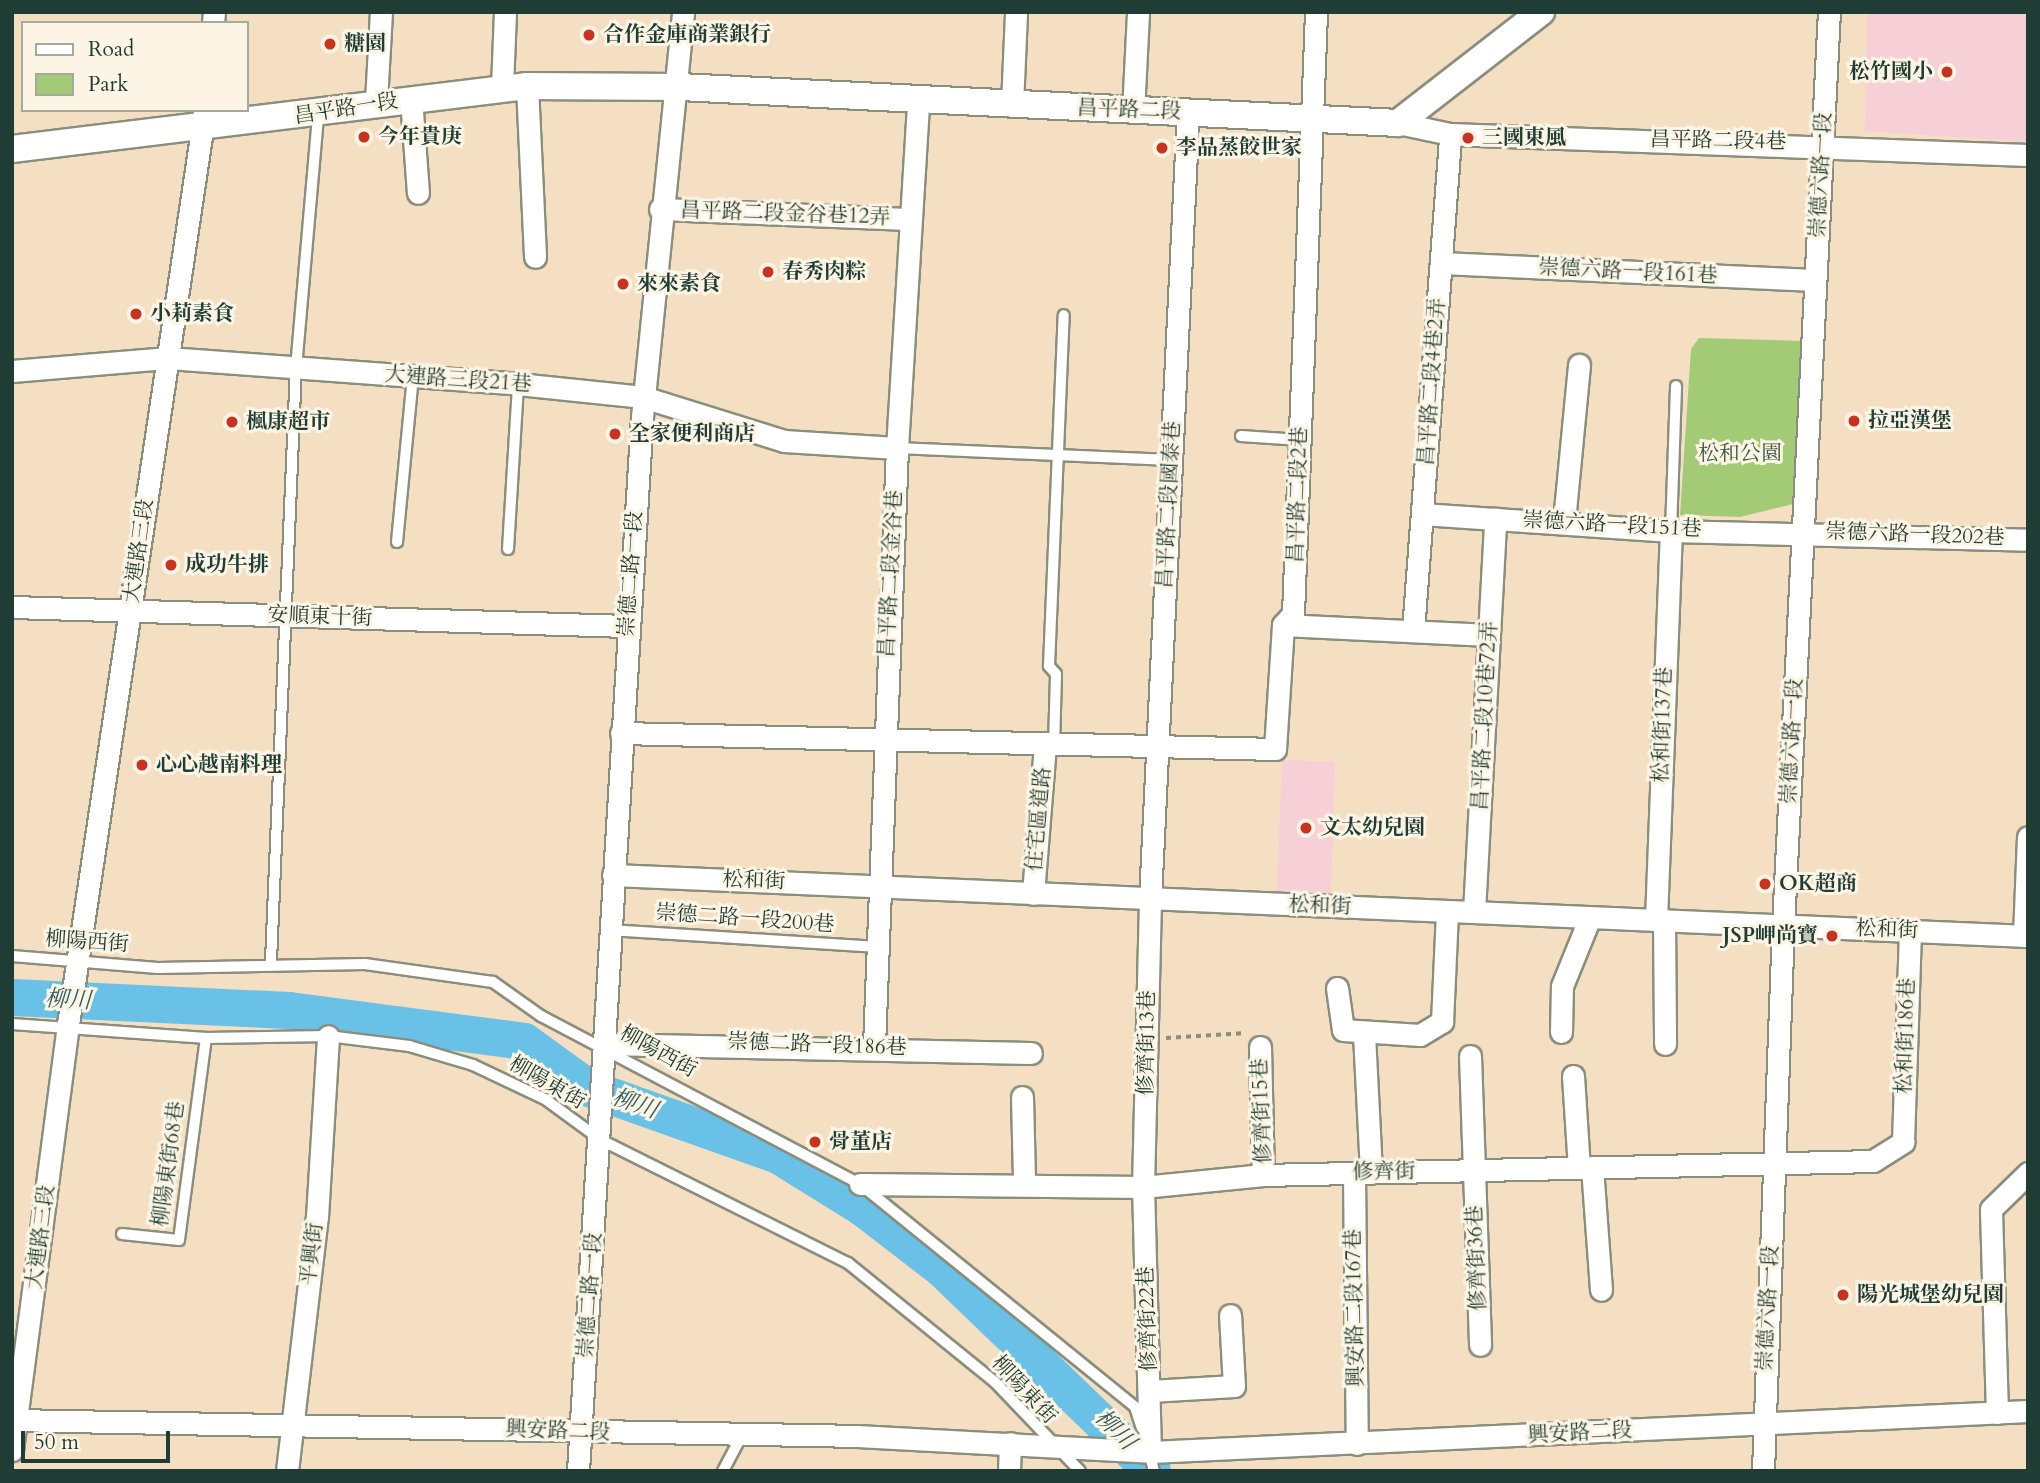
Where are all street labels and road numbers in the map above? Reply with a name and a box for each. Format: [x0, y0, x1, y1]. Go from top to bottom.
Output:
street label: 昌平路一段 [292, 88, 400, 130]
street label: 昌平路二段 [1076, 96, 1182, 124]
street label: 崇德六路一段 [1805, 111, 1837, 239]
street label: 昌平路二段4巷 [1649, 127, 1787, 155]
street label: 昌平路二段金谷巷12弄 [679, 198, 891, 230]
street label: 崇德六路一段161巷 [1538, 255, 1718, 289]
street label: 昌平路二段4巷2弄 [1414, 297, 1450, 467]
street label: 大連路三段21巷 [384, 362, 532, 398]
street label: 昌平路二段國泰巷 [1152, 420, 1186, 590]
street label: 昌平路二段2巷 [1283, 426, 1313, 564]
street label: 昌平路二段金谷巷 [874, 489, 908, 659]
street label: 大連路三段 [119, 497, 159, 605]
street label: 崇德六路一段151巷 [1522, 508, 1702, 542]
street label: 崇德二路一段 [614, 510, 648, 638]
street label: 崇德六路一段202巷 [1825, 519, 2005, 551]
street label: 安順東十街 [267, 603, 373, 631]
street label: 昌平路二段10巷72弄 [1467, 620, 1503, 812]
street label: 松和街137巷 [1648, 666, 1678, 784]
street label: 崇德六路一段 [1776, 677, 1808, 805]
street label: 住宅區道路 [1022, 766, 1056, 872]
street label: 松和街 [722, 867, 786, 895]
street label: 松和街 [1288, 892, 1352, 920]
street label: 崇德二路一段200巷 [655, 900, 835, 938]
street label: 松和街 [1855, 916, 1919, 944]
street label: 柳陽西街 [44, 927, 130, 957]
street label: 松和街186巷 [1891, 977, 1921, 1095]
street label: 修齊街13巷 [1133, 990, 1161, 1096]
street label: 柳陽西街 [615, 1021, 701, 1083]
street label: 崇德二路一段186巷 [727, 1029, 907, 1061]
street label: 柳陽東街 [504, 1051, 590, 1115]
street label: 修齊街15巷 [1248, 1058, 1276, 1164]
street label: 柳陽東街68巷 [148, 1100, 190, 1228]
street label: 修齊街 [1352, 1159, 1416, 1185]
street label: 大連路三段 [22, 1183, 60, 1291]
street label: 修齊街36巷 [1463, 1205, 1491, 1311]
street label: 平興街 [296, 1221, 328, 1287]
street label: 興安路二段167巷 [1341, 1229, 1369, 1387]
street label: 崇德二路一段 [573, 1231, 607, 1359]
street label: 崇德六路一段 [1752, 1244, 1784, 1372]
street label: 修齊街22巷 [1134, 1266, 1162, 1372]
street label: 柳陽東街 [986, 1351, 1062, 1429]
street label: 興安路二段 [505, 1417, 611, 1445]
street label: 興安路二段 [1527, 1418, 1633, 1448]

